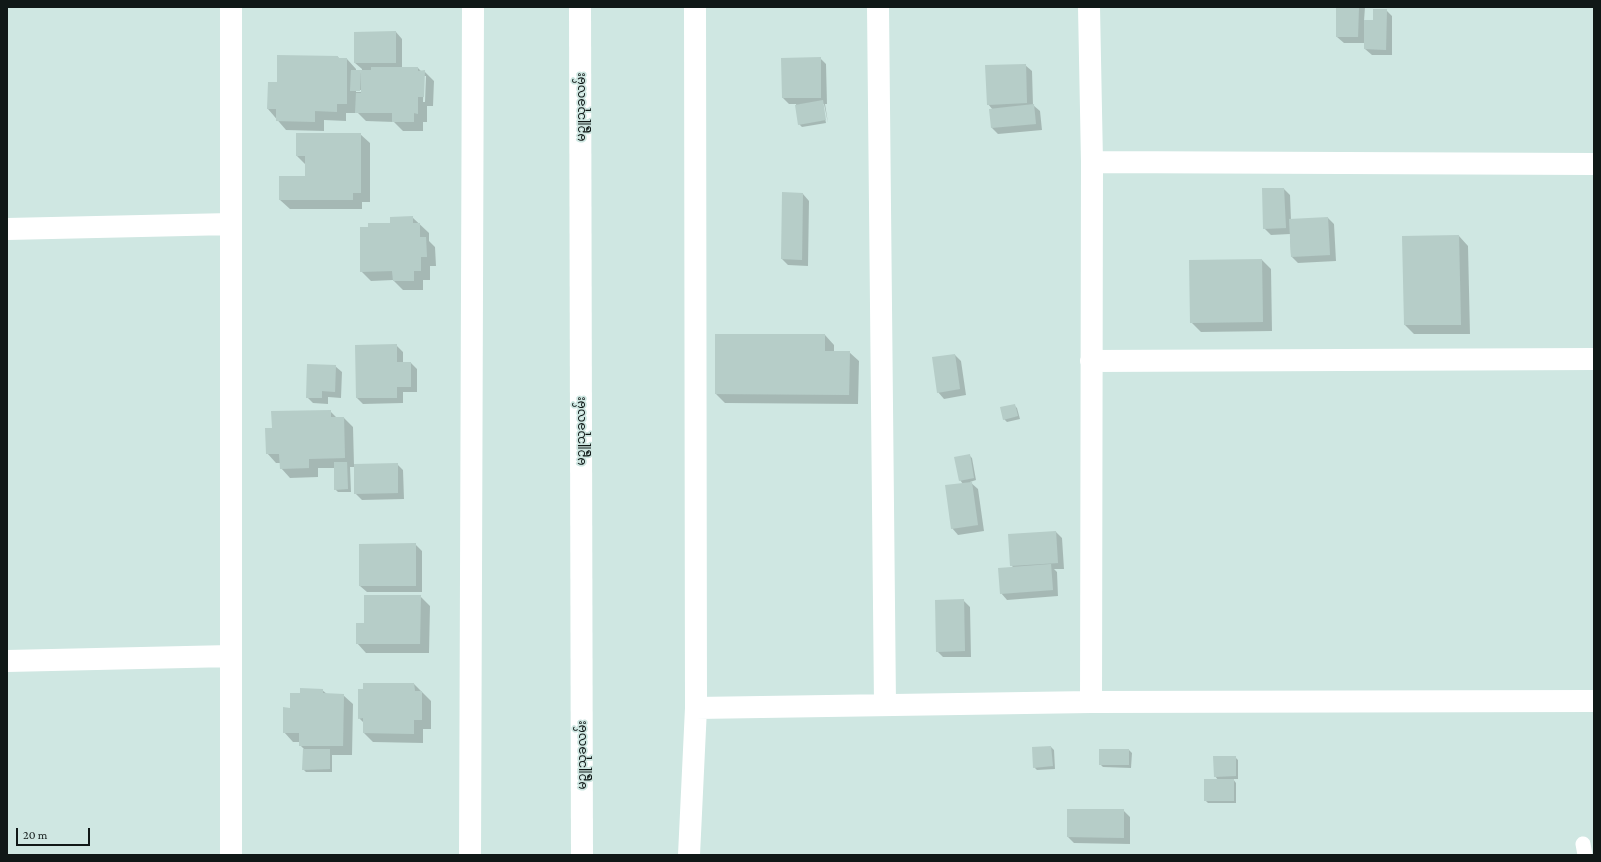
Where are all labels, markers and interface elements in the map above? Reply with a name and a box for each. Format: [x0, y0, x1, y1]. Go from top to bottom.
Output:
street label: မဥ္ဇူသုခလမ်း [574, 73, 588, 141]
street label: မဥ္ဇူသုခလမ်း [574, 397, 588, 465]
street label: မဥ္ဇူသုခလမ်း [575, 721, 589, 789]
scale bar [18, 820, 92, 846]
text: 20 m [23, 828, 47, 842]

